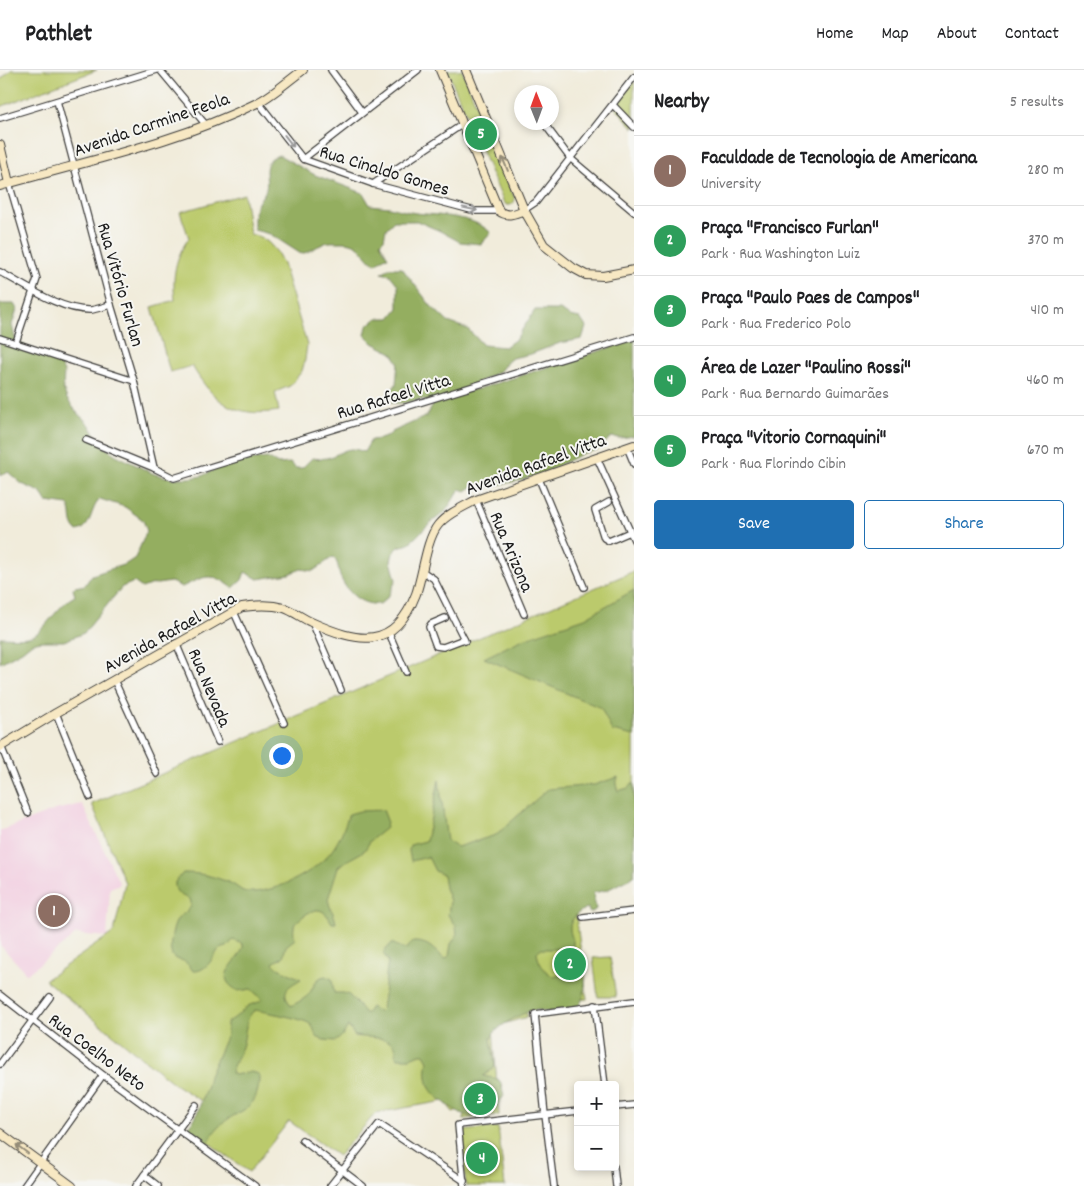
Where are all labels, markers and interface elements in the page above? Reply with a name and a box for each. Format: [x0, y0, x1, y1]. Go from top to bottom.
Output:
text: Pathlet [25, 18, 92, 52]
text: Home [816, 22, 853, 47]
text: Map [881, 22, 909, 47]
text: About [937, 22, 977, 47]
text: Contact [1005, 22, 1059, 47]
north arrow [514, 85, 559, 130]
street label: Avenida Carmine Feola [71, 87, 235, 166]
text: Nearby [654, 88, 709, 118]
text: 5 results [1010, 91, 1064, 114]
pin: 5 [465, 115, 497, 153]
one-way arrow [283, 134, 294, 147]
street label: Rua Cinaldo Gomes [315, 140, 452, 205]
text: Faculdade de Tecnologia de Americana [701, 146, 977, 173]
one-way arrow [500, 157, 509, 173]
text: 1 [668, 159, 672, 182]
text: 280 m [1027, 159, 1064, 182]
text: University [701, 173, 761, 196]
one-way arrow [461, 205, 477, 215]
text: Praça "Francisco Furlan" [701, 216, 879, 243]
street label: Rua Vitório Furlan [88, 220, 149, 350]
text: 2 [667, 229, 674, 252]
text: 370 m [1027, 229, 1064, 252]
text: Park · Rua Washington Luiz [701, 243, 860, 266]
text: Praça "Paulo Paes de Campos" [701, 286, 920, 313]
text: 3 [666, 299, 674, 322]
text: 410 m [1030, 299, 1064, 322]
text: Park · Rua Frederico Polo [701, 313, 851, 336]
text: Área de Lazer "Paulino Rossi" [701, 356, 911, 383]
street label: Rua Rafael Vitta [334, 368, 455, 428]
text: 4 [667, 369, 673, 392]
text: 460 m [1026, 369, 1064, 392]
text: Park · Rua Bernardo Guimarães [701, 383, 889, 406]
text: Praça "Vitorio Cornaquini" [701, 426, 886, 453]
street label: Avenida Rafael Vitta [462, 428, 611, 504]
text: 5 [666, 439, 674, 462]
text: 670 m [1027, 439, 1064, 462]
text: Park · Rua Florindo Cibin [701, 453, 846, 476]
button: Save [654, 500, 854, 549]
button: Share [864, 500, 1064, 549]
street label: Rua Arizona [481, 508, 539, 598]
street label: Avenida Rafael Vitta [100, 586, 243, 682]
street label: Rua Nevada [179, 645, 237, 733]
your location [269, 743, 295, 769]
pin: 1 [38, 892, 70, 930]
pin: 2 [554, 945, 586, 983]
street label: Rua Coelho Neto [41, 1008, 150, 1100]
pin: 3 [464, 1080, 496, 1118]
map controls [574, 1081, 619, 1171]
button: + [574, 1081, 619, 1126]
button: − [574, 1126, 619, 1171]
pin: 4 [466, 1139, 498, 1177]
one-way arrow [15, 1144, 29, 1154]

